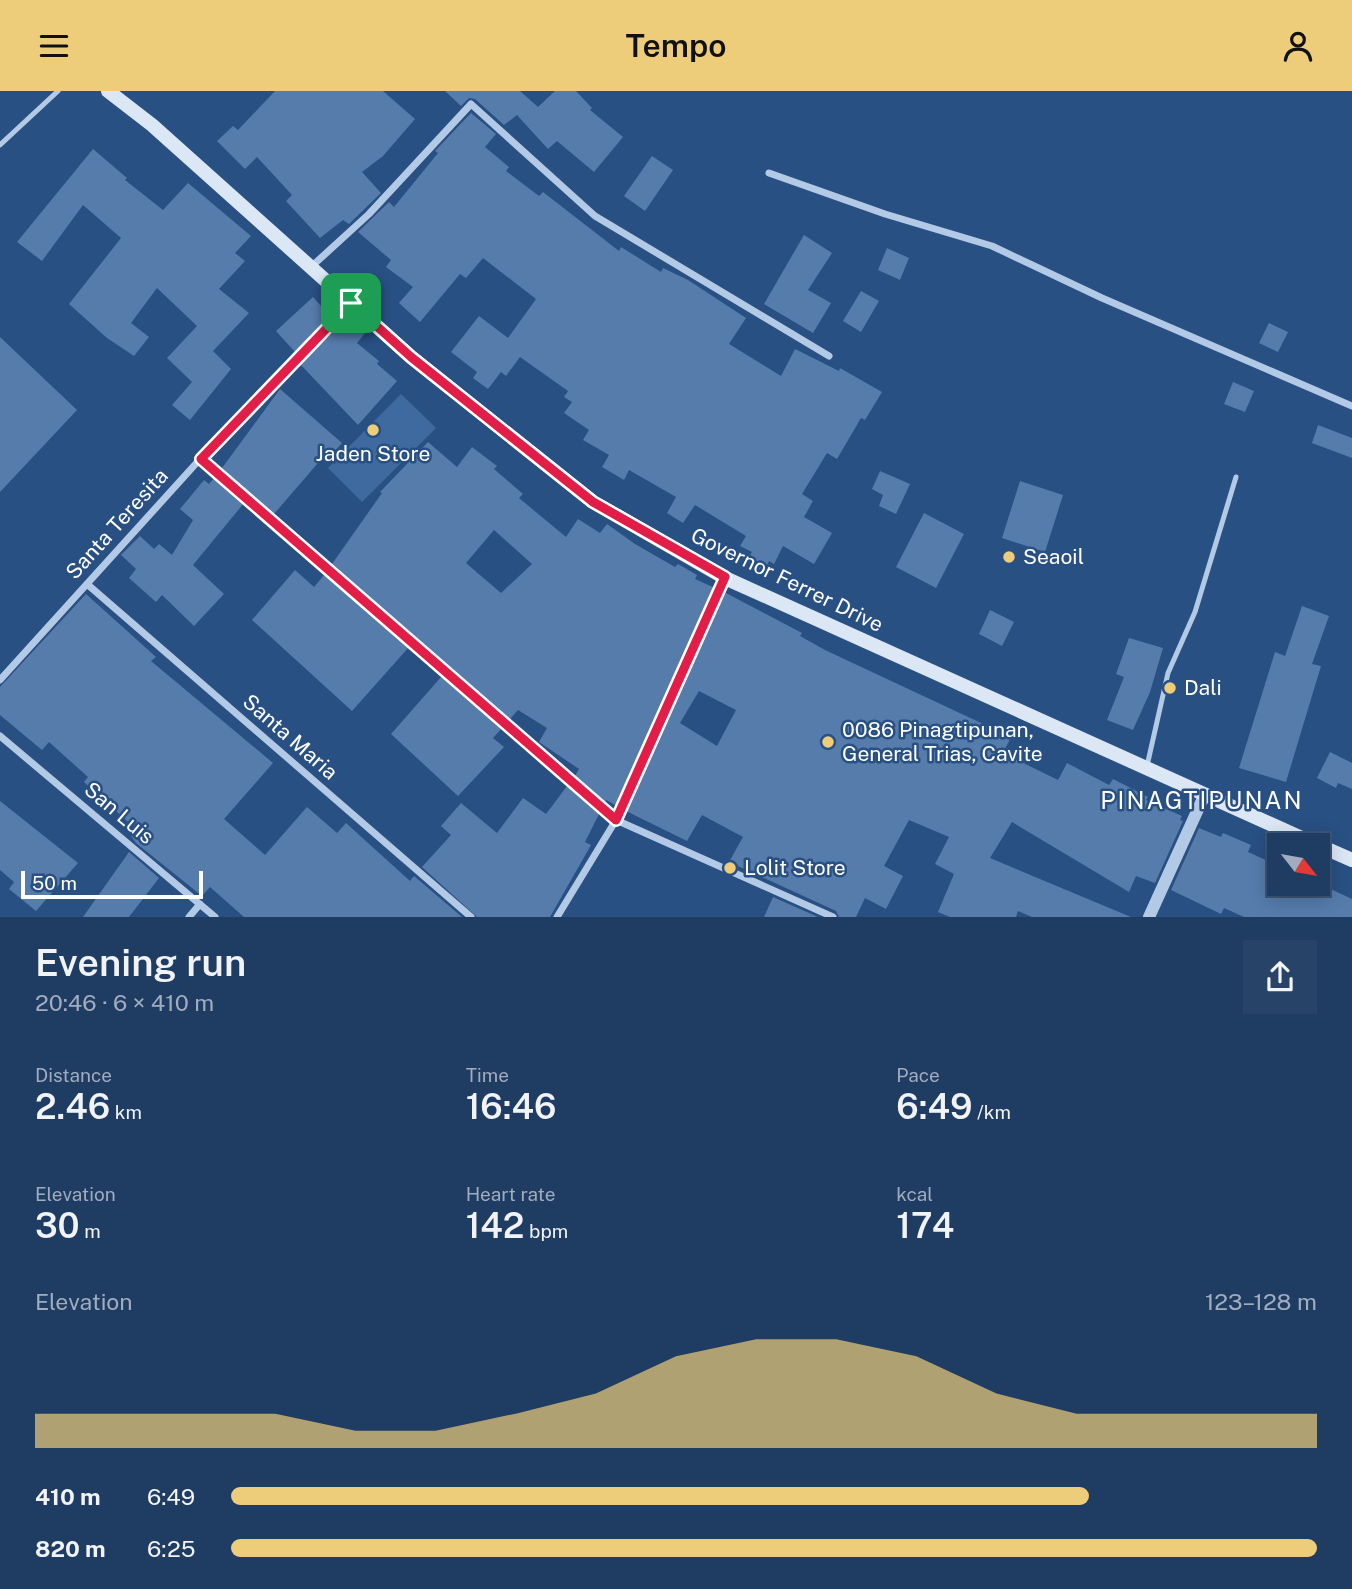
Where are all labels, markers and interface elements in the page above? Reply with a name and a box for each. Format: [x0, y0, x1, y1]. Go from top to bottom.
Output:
icon: menu [35, 27, 73, 65]
text: Tempo [625, 27, 727, 64]
icon: person [1279, 27, 1317, 65]
pin [321, 273, 381, 333]
icon: arrive [332, 284, 370, 322]
marker: Jaden Store [365, 422, 381, 438]
place label: Jaden Store [316, 441, 430, 466]
street label: Santa Teresita [60, 463, 173, 584]
street label: Governor Ferrer Drive [687, 522, 887, 637]
place label: Seaoil [1023, 544, 1084, 569]
marker: Seaoil [1001, 549, 1017, 565]
place label: Dali [1184, 675, 1222, 700]
marker: Dali [1162, 680, 1178, 696]
street label: Santa Maria [238, 689, 343, 785]
place label: 0086 Pinagtipunan, General Trias, Cavite [842, 717, 1043, 766]
marker: 0086 Pinagtipunan, General Trias, Cavite [820, 734, 836, 750]
street label: San Luis [79, 776, 159, 849]
district label: PINAGTIPUNAN [1100, 786, 1304, 814]
north arrow [1267, 833, 1330, 896]
map controls [1267, 833, 1330, 896]
place label: Lolit Store [744, 855, 846, 880]
marker: Lolit Store [722, 860, 738, 876]
scale bar [21, 868, 203, 900]
text: 50 m [32, 872, 77, 894]
text: Evening run [35, 940, 246, 985]
button: share [1243, 940, 1317, 1014]
text: 20:46 · 6 × 410 m [35, 989, 214, 1016]
text: Distance [35, 1064, 112, 1086]
text: Time [466, 1064, 509, 1086]
text: Pace [896, 1064, 940, 1086]
text: 2.46 [35, 1086, 110, 1127]
text: 16:46 [466, 1086, 556, 1127]
text: 6:49 [896, 1086, 972, 1127]
text: km [110, 1101, 142, 1123]
text: /km [972, 1101, 1011, 1123]
text: Elevation [35, 1183, 116, 1205]
text: Heart rate [466, 1183, 555, 1205]
text: kcal [896, 1183, 933, 1205]
text: 30 [35, 1205, 80, 1246]
text: 142 [466, 1205, 524, 1246]
text: 174 [896, 1205, 954, 1246]
text: m [80, 1220, 101, 1242]
text: bpm [524, 1220, 568, 1242]
text: Elevation [35, 1288, 133, 1315]
text: 123–128 m [1205, 1288, 1317, 1315]
text: 410 m [35, 1483, 101, 1510]
text: 6:49 [147, 1483, 195, 1510]
text: 820 m [35, 1535, 106, 1562]
text: 6:25 [147, 1535, 195, 1562]

